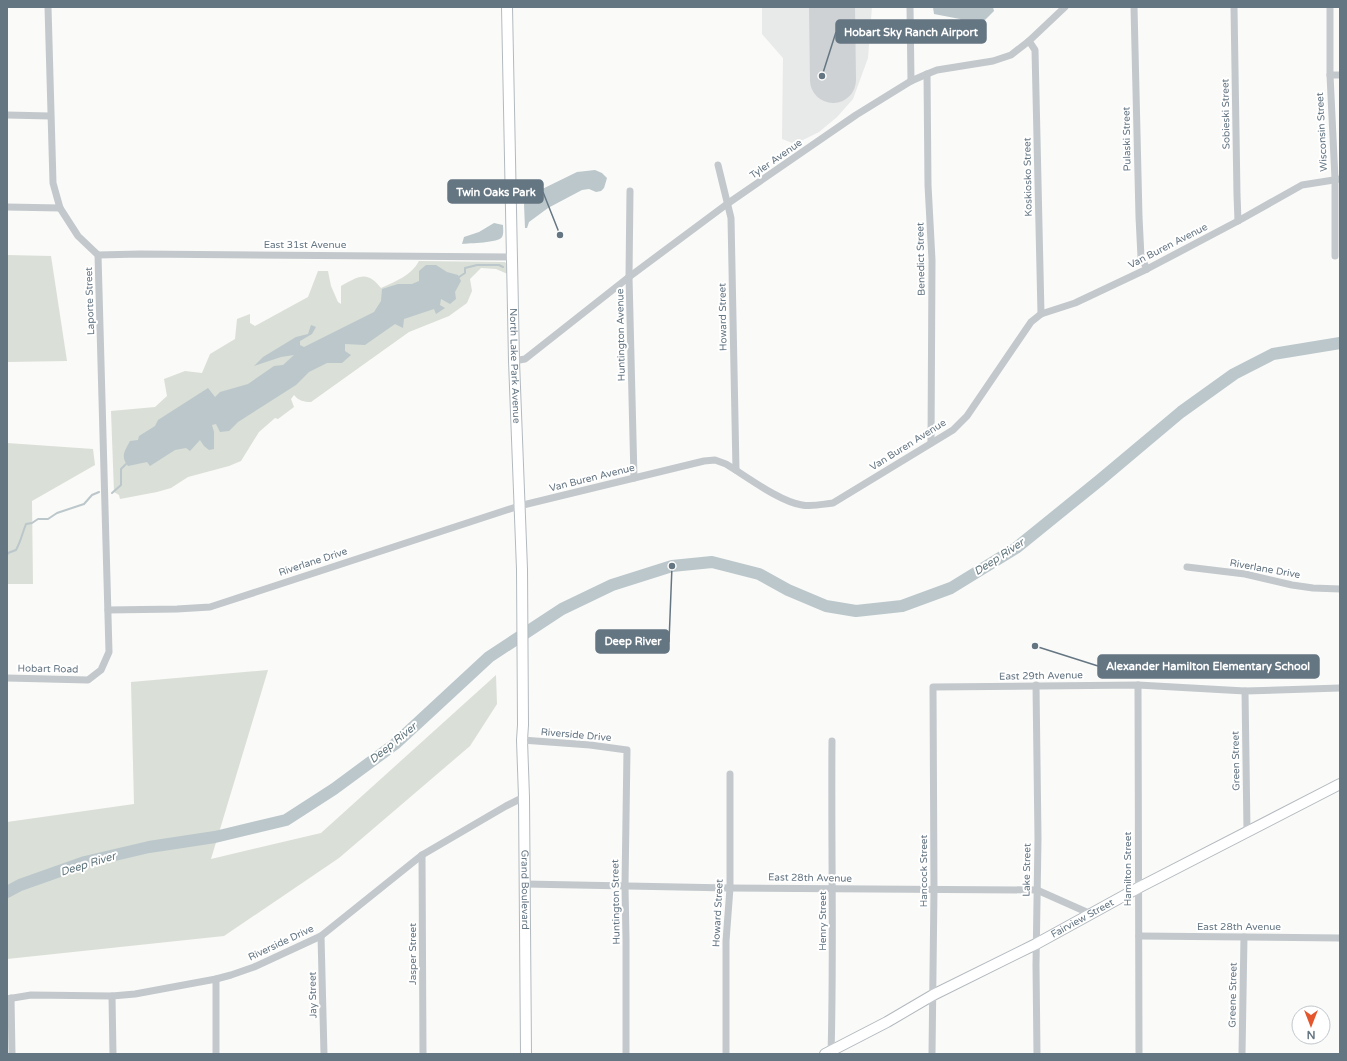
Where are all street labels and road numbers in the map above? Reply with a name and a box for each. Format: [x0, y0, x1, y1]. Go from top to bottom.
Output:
street label: Sobieski Street [1219, 78, 1233, 149]
street label: Wisconsin Street [1314, 92, 1330, 172]
street label: Pulaski Street [1120, 106, 1134, 171]
street label: Tyler Avenue [748, 136, 805, 181]
street label: Koskiosko Street [1021, 137, 1035, 217]
street label: Van Buren Avenue [1126, 221, 1210, 271]
street label: Benedict Street [914, 222, 928, 296]
street label: East 31st Avenue [264, 239, 347, 251]
street label: Laporte Street [83, 267, 97, 335]
street label: Howard Street [716, 283, 730, 351]
street label: Huntington Avenue [614, 288, 628, 381]
street label: North Lake Park Avenue [507, 308, 522, 424]
street label: Van Buren Avenue [868, 417, 949, 473]
street label: Van Buren Avenue [548, 462, 636, 494]
street label: Riverlane Drive [277, 545, 349, 579]
street label: Riverlane Drive [1229, 557, 1302, 581]
street label: Hobart Road [17, 662, 79, 676]
street label: East 29th Avenue [999, 669, 1083, 683]
street label: Riverside Drive [540, 726, 612, 744]
street label: Green Street [1229, 731, 1243, 791]
street label: Hamilton Street [1122, 832, 1134, 906]
street label: Hancock Street [918, 835, 930, 907]
street label: Lake Street [1021, 843, 1033, 897]
street label: Grand Boulevard [518, 850, 531, 930]
street label: Huntington Street [609, 859, 623, 945]
street label: East 28th Avenue [768, 871, 852, 885]
street label: Howard Street [710, 879, 726, 947]
street label: Henry Street [817, 891, 829, 951]
street label: Fairview Street [1049, 896, 1116, 941]
street label: East 28th Avenue [1197, 921, 1281, 933]
street label: Riverside Drive [246, 922, 316, 963]
street label: Jasper Street [407, 923, 419, 985]
street label: Greene Street [1226, 962, 1240, 1028]
street label: Jay Street [307, 971, 319, 1018]

